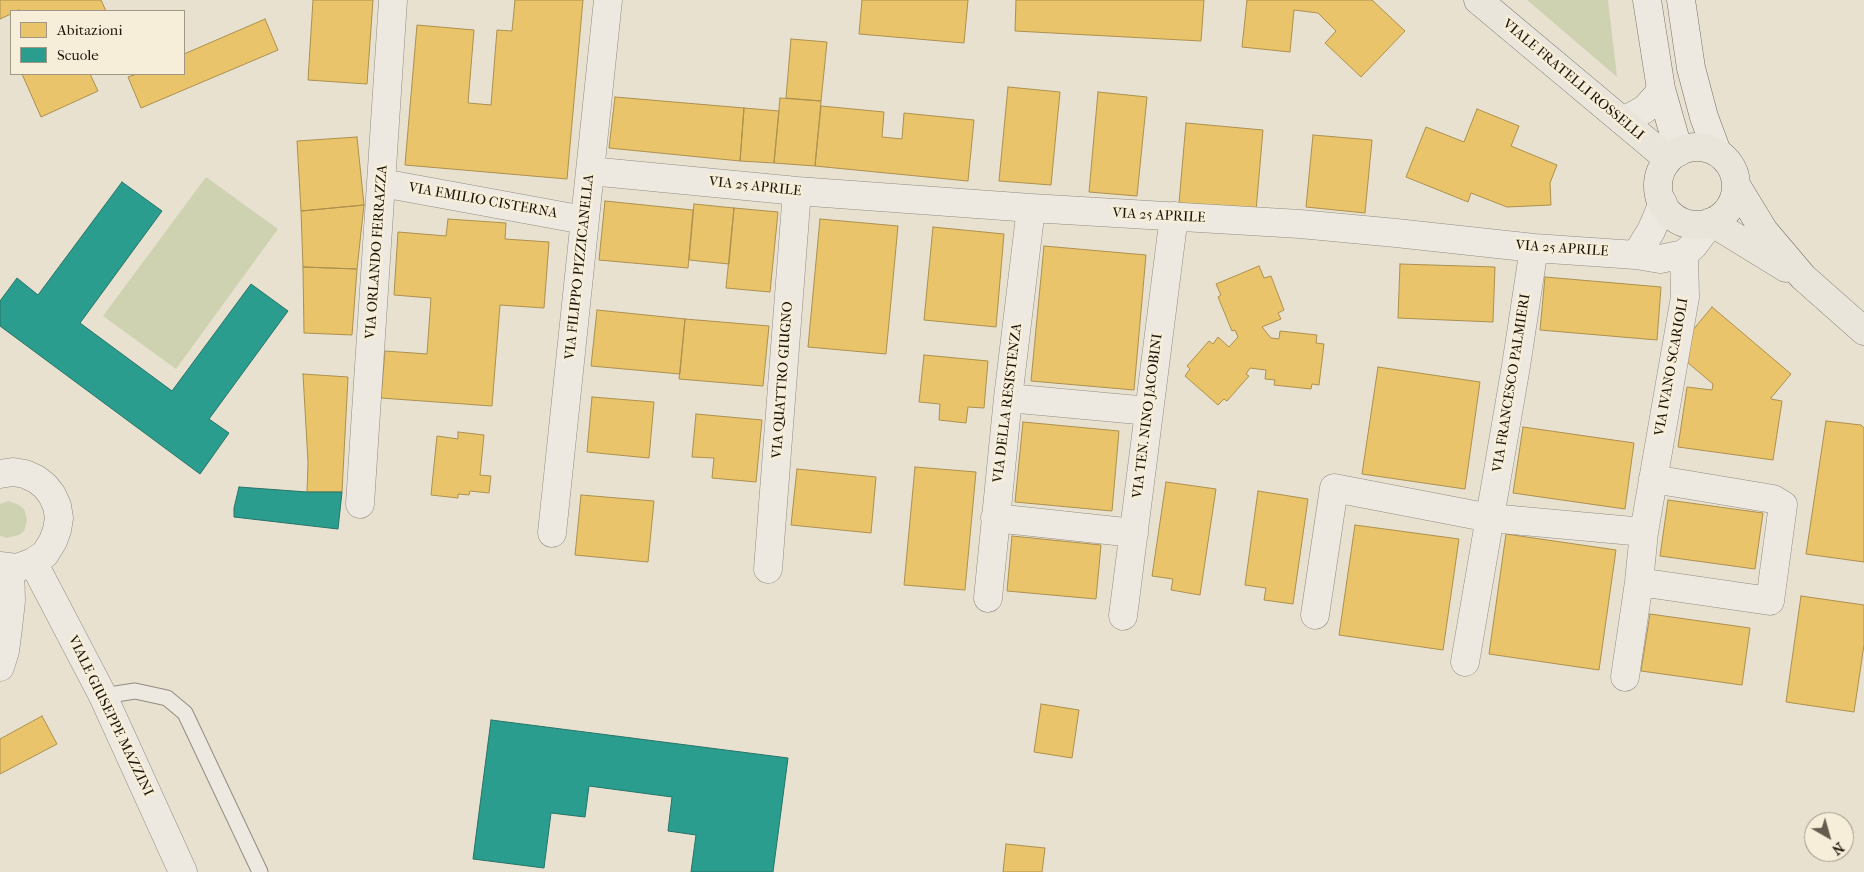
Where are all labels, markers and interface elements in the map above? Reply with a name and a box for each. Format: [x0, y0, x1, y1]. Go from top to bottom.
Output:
legend [10, 10, 185, 75]
street label: VIALE FRATELLI ROSSELLI [1499, 16, 1647, 144]
text: Abitazioni [57, 21, 123, 39]
text: Scuole [57, 46, 99, 64]
street label: VIA ORLANDO FERRAZZA [363, 164, 391, 340]
street label: VIA FILIPPO PIZZICANELLA [562, 173, 598, 361]
street label: VIA 25 APRILE [708, 174, 802, 200]
street label: VIA EMILIO CISTERNA [407, 180, 559, 222]
street label: VIA 25 APRILE [1112, 205, 1206, 227]
street label: VIA 25 APRILE [1515, 237, 1609, 261]
street label: VIA FRANCESCO PALMIERI [1490, 293, 1534, 473]
street label: VIA IVANO SCARIOLI [1652, 297, 1692, 437]
street label: VIA QUATTRO GIUGNO [769, 301, 797, 459]
street label: VIA DELLA RESISTENZA [990, 322, 1026, 484]
street label: VIA TEN. NINO JACOBINI [1130, 333, 1166, 499]
street label: VIALE GIUSEPPE MAZZINI [64, 633, 156, 799]
north arrow [1804, 812, 1854, 862]
text: N [1829, 838, 1847, 858]

